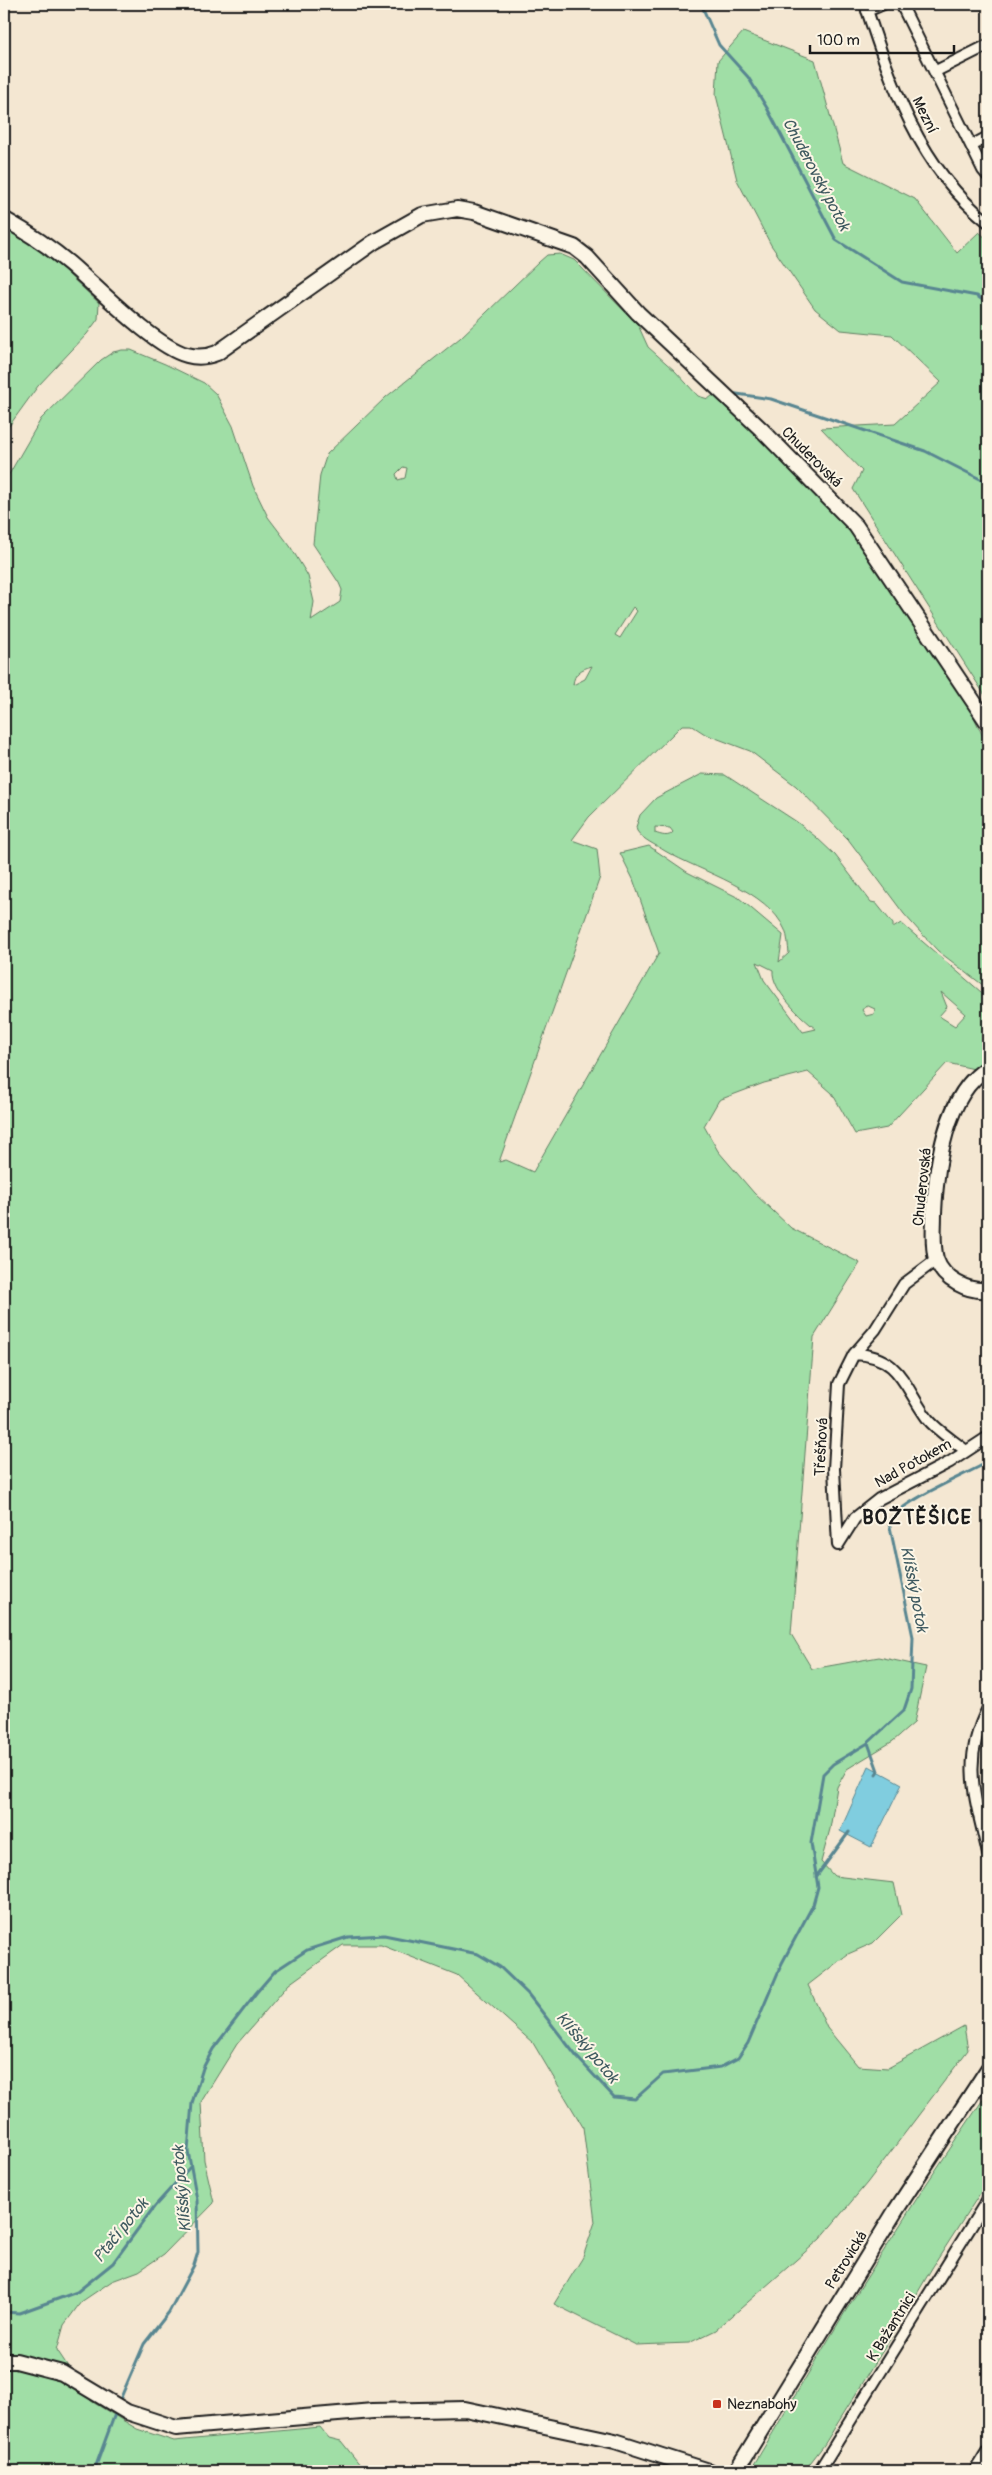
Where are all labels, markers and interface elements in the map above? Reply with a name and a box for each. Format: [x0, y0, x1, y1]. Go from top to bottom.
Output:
scale bar [810, 22, 953, 54]
text: 100 m [817, 31, 860, 50]
street label: Mezní [908, 94, 942, 137]
water label: Chuderovský potok [778, 115, 855, 235]
street label: Chuderovská [777, 423, 846, 492]
street label: Chuderovská [909, 1147, 936, 1227]
street label: Třešňová [810, 1417, 833, 1477]
street label: Nad Potokem [871, 1435, 955, 1492]
district label: BOŽTĚŠICE [862, 1504, 972, 1530]
water label: Klíšský potok [896, 1545, 932, 1635]
water label: Klíšský potok [552, 2008, 624, 2088]
water label: Klíšský potok [168, 2143, 196, 2233]
water label: Ptačí potok [89, 2193, 154, 2267]
street label: Petrovická [821, 2228, 872, 2293]
street label: K Bažantnici [863, 2289, 920, 2365]
place label: Neznabohy [727, 2395, 797, 2414]
marker: Neznabohy [711, 2398, 723, 2410]

